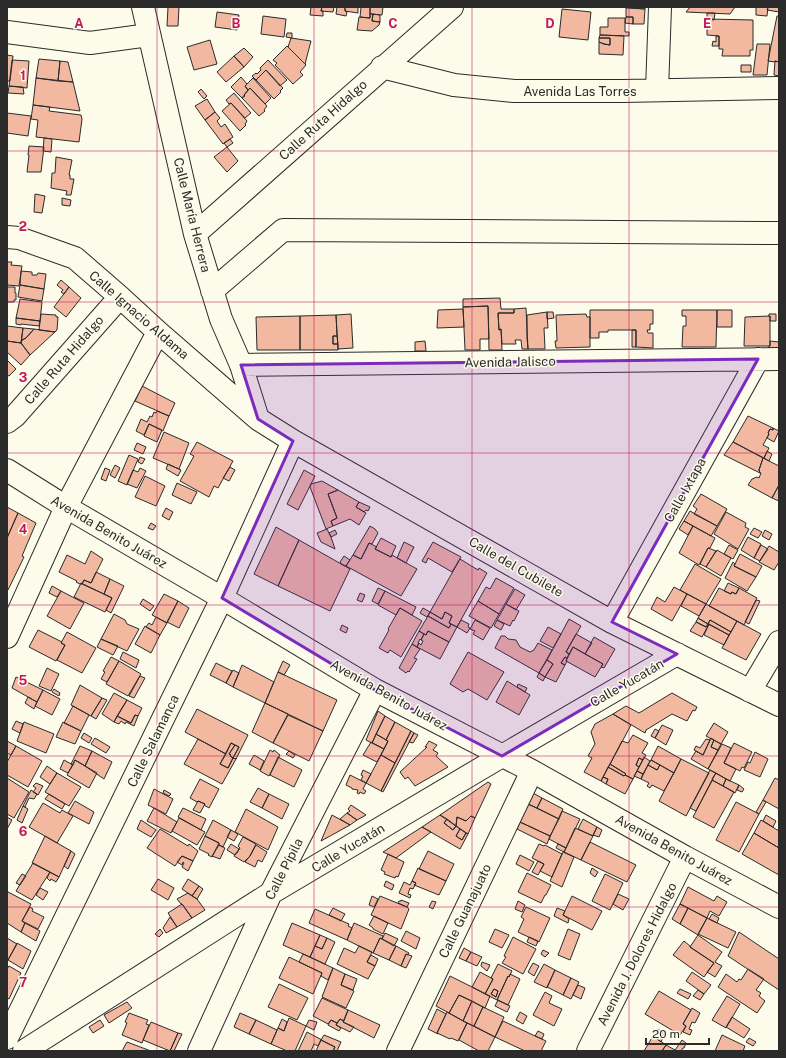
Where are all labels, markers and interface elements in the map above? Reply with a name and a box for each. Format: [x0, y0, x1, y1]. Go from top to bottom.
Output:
text: A [74, 16, 84, 31]
text: B [232, 16, 241, 31]
text: C [388, 16, 398, 31]
text: D [545, 16, 555, 31]
text: E [703, 16, 711, 31]
text: 1 [20, 68, 26, 83]
street label: Calle Ruta Hidalgo [276, 77, 370, 163]
street label: Avenida Las Torres [523, 84, 637, 99]
street label: Calle María Herrera [170, 156, 214, 274]
text: 2 [19, 219, 27, 234]
street label: Calle Ignacio Aldama [86, 268, 192, 362]
street label: Calle Ruta Hidalgo [21, 312, 107, 408]
street label: Avenida Jalisco [464, 354, 556, 370]
text: 3 [19, 370, 28, 385]
street label: Calle Ixtapa [661, 455, 709, 525]
street label: Avenida Benito Juárez [48, 493, 170, 571]
text: 4 [19, 522, 28, 537]
street label: Calle del Cubilete [466, 534, 566, 600]
street label: Calle Yucatán [588, 656, 666, 710]
street label: Avenida Benito Juárez [328, 657, 450, 733]
text: 5 [19, 673, 28, 688]
street label: Calle Salamanca [124, 692, 182, 790]
street label: Avenida Benito Juárez [613, 812, 735, 888]
street label: Calle Yucatán [309, 820, 387, 876]
text: 6 [19, 824, 28, 839]
street label: Calle Pípila [262, 836, 306, 902]
street label: Calle Guanajuato [436, 861, 494, 961]
street label: Avenida J. Dolores Hidalgo [594, 880, 680, 1028]
text: 7 [19, 975, 27, 990]
scale bar [646, 1020, 709, 1046]
text: 20 m [652, 1027, 680, 1041]

